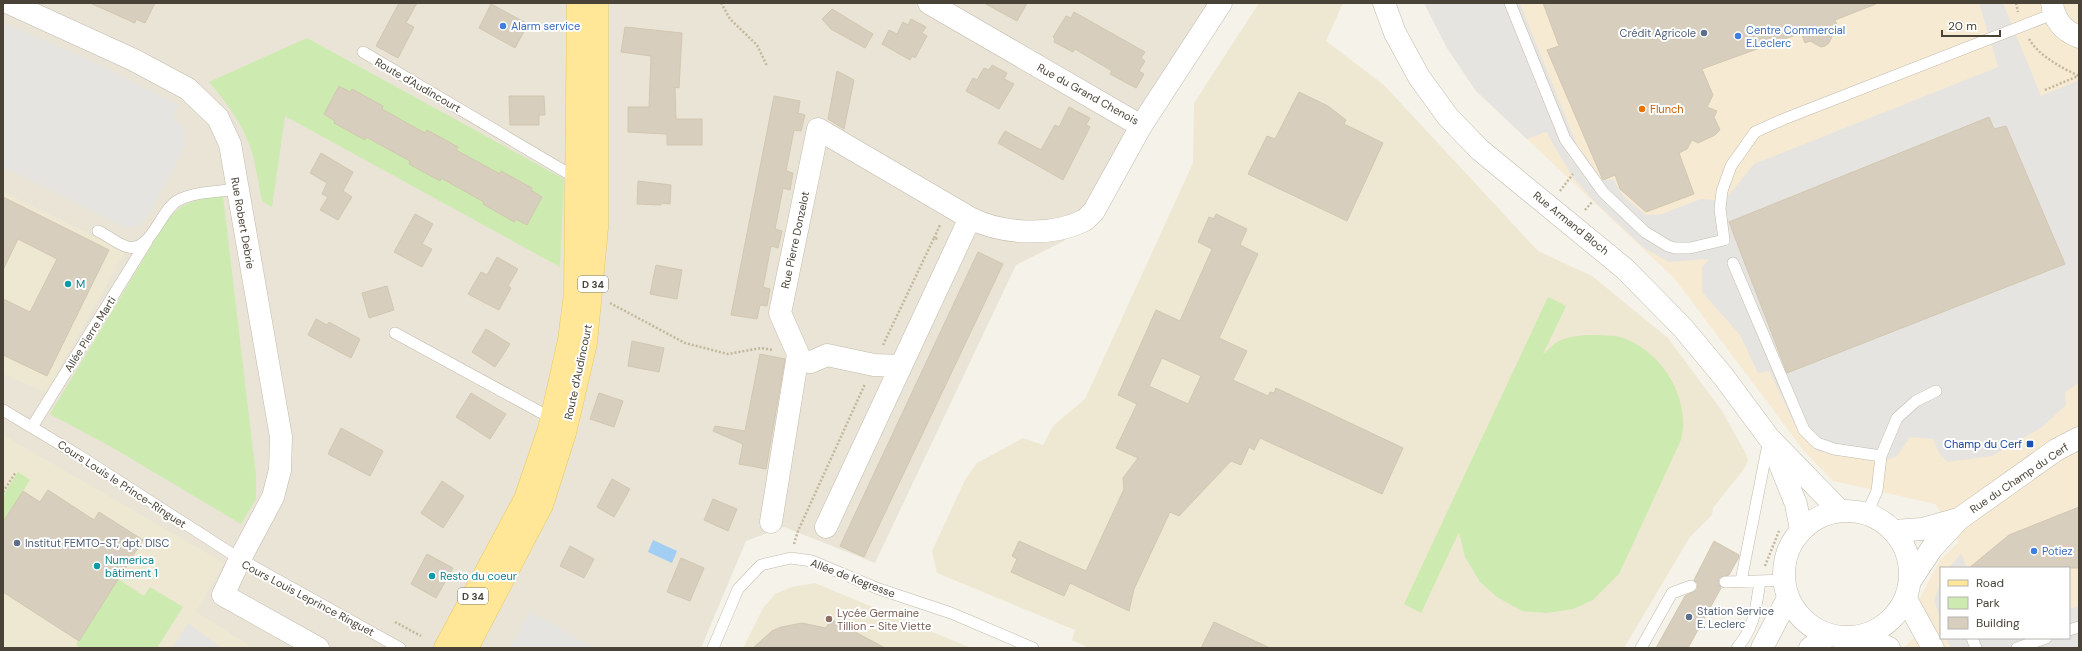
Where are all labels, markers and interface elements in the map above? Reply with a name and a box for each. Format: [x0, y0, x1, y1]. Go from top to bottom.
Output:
scale bar [1942, 12, 2000, 38]
text: 20 m [1948, 18, 1977, 34]
place label: Alarm service [511, 19, 580, 33]
marker: Alarm service [498, 21, 508, 31]
place label: Centre Commercial E.Leclerc [1746, 23, 1845, 50]
place label: Crédit Agricole [1620, 26, 1696, 40]
marker: Crédit Agricole [1699, 28, 1709, 38]
marker: Centre Commercial E.Leclerc [1733, 31, 1743, 41]
street label: Route d'Audincourt [372, 55, 464, 115]
street label: Rue du Grand Chenois [1035, 60, 1141, 128]
place label: Flunch [1650, 102, 1684, 116]
marker: Flunch [1637, 104, 1647, 114]
street label: Rue Robert Debrie [228, 176, 258, 270]
street label: Rue Armand Bloch [1530, 188, 1612, 258]
street label: Rue Pierre Donzelot [778, 190, 812, 290]
road number: D 34 [578, 276, 608, 292]
place label: M [76, 277, 85, 291]
marker: M [63, 279, 73, 289]
street label: Allée Pierre Marti [61, 294, 119, 374]
street label: Route d'Audincourt [561, 323, 595, 421]
street label: Cours Louis le Prince-Ringuet [55, 437, 189, 531]
place label: Champ du Cerf [1944, 437, 2022, 451]
marker: Champ du Cerf [2025, 439, 2035, 449]
street label: Rue du Champ du Cerf [1967, 440, 2071, 516]
place label: Institut FEMTO-ST, dpt. DISC [25, 536, 169, 550]
marker: Institut FEMTO-ST, dpt. DISC [12, 538, 22, 548]
place label: Potiez [2042, 544, 2073, 558]
marker: Potiez [2029, 546, 2039, 556]
place label: Numerica bâtiment 1 [105, 553, 158, 580]
street label: Allée de Kegresse [809, 555, 897, 601]
street label: Cours Louis Leprince Ringuet [239, 557, 377, 639]
marker: Numerica bâtiment 1 [92, 561, 102, 571]
legend [1940, 567, 2070, 639]
place label: Resto du coeur [440, 569, 517, 583]
marker: Resto du coeur [427, 571, 437, 581]
text: Road [1976, 575, 2004, 591]
road number: D 34 [458, 588, 488, 604]
text: Park [1976, 595, 2000, 611]
place label: Station Service E. Leclerc [1697, 604, 1774, 631]
place label: Lycée Germaine Tillion - Site Viette [837, 606, 931, 633]
marker: Station Service E. Leclerc [1684, 612, 1694, 622]
marker: Lycée Germaine Tillion - Site Viette [824, 614, 834, 624]
text: Building [1976, 615, 2020, 631]

